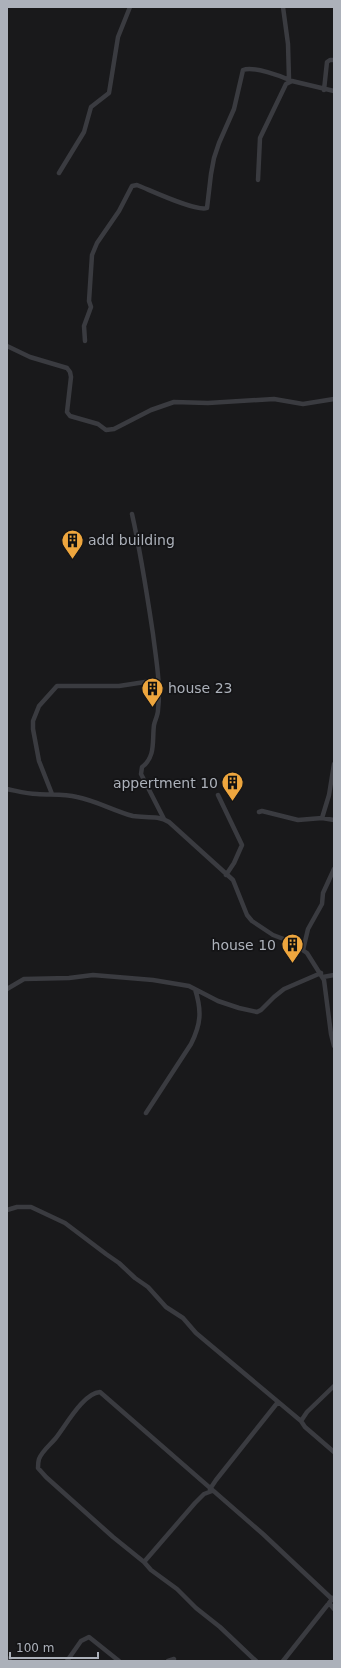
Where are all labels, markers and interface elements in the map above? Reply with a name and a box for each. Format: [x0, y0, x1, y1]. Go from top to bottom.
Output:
building icon: add building [59, 527, 85, 560]
place label: add building [88, 532, 175, 548]
building icon: house 23 [140, 675, 166, 708]
place label: house 23 [168, 680, 232, 696]
building icon: appertment 10 [220, 770, 246, 803]
place label: appertment 10 [113, 775, 218, 791]
building icon: house 10 [279, 932, 305, 965]
place label: house 10 [212, 937, 276, 953]
scale bar [10, 1634, 98, 1660]
text: 100 m [16, 1641, 54, 1655]

